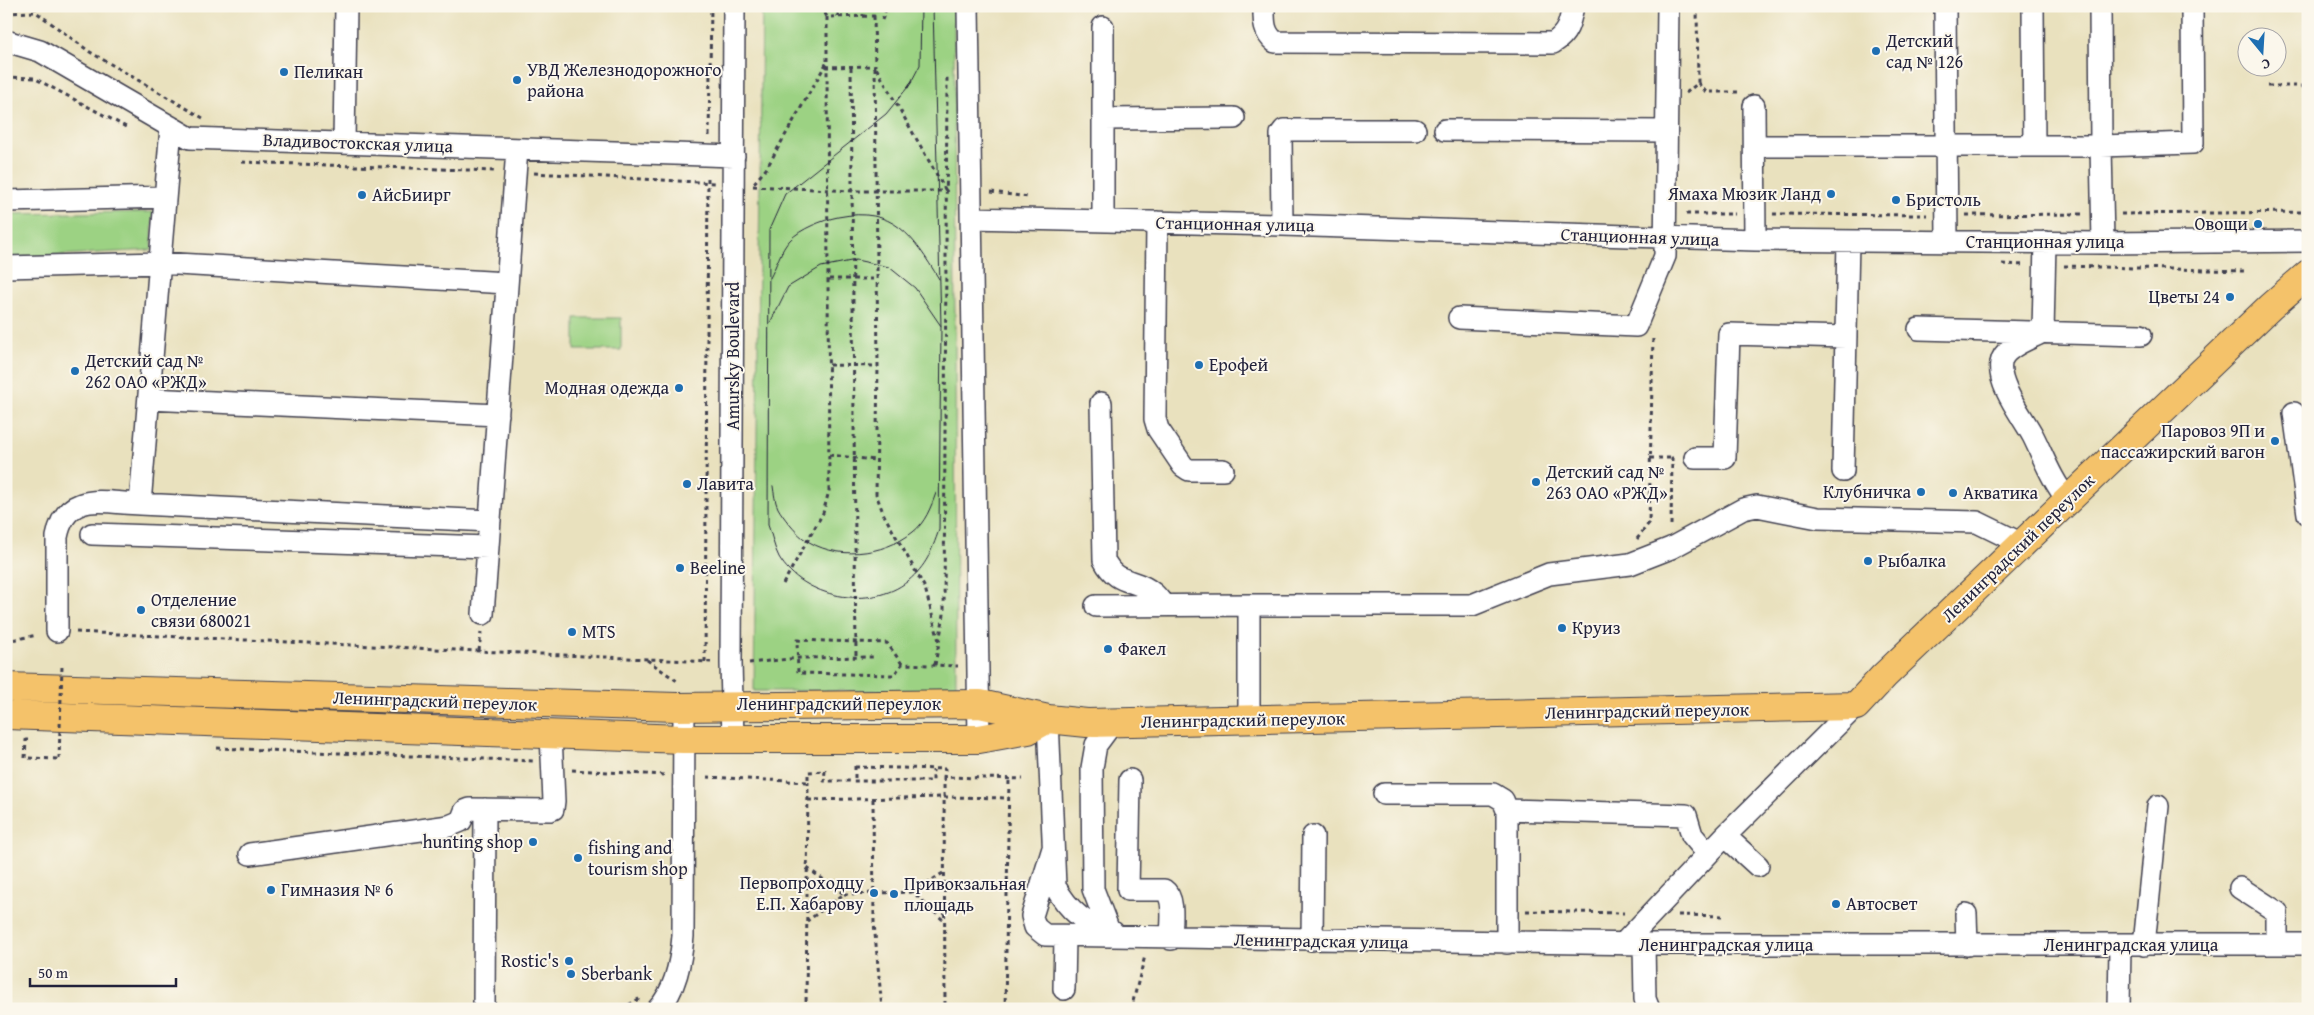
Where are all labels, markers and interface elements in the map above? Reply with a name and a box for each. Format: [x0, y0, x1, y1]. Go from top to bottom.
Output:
place label: Детский сад № 126 [1885, 27, 1963, 75]
north arrow [2236, 28, 2286, 78]
marker: Детский сад № 126 [1870, 45, 1882, 57]
text: С [2259, 54, 2273, 75]
place label: УВД Железнодорожного района [527, 56, 721, 104]
place label: Пеликан [294, 58, 363, 85]
marker: Пеликан [278, 66, 290, 78]
marker: УВД Железнодорожного района [511, 74, 523, 86]
street label: Владивостокская улица [263, 126, 454, 159]
place label: Ямаха Мюзик Ланд [1667, 180, 1821, 207]
place label: АйсБиирг [372, 181, 451, 208]
place label: Бристоль [1906, 186, 1981, 213]
marker: Ямаха Мюзик Ланд [1825, 188, 1837, 200]
marker: АйсБиирг [356, 189, 368, 201]
marker: Бристоль [1890, 194, 1902, 206]
street label: Станционная улица [1155, 209, 1315, 238]
place label: Овощи [2195, 210, 2248, 237]
marker: Овощи [2252, 218, 2264, 230]
street label: Станционная улица [1560, 220, 1720, 253]
street label: Станционная улица [1966, 228, 2125, 255]
street label: Amursky Boulevard [719, 281, 746, 430]
place label: Цветы 24 [2149, 283, 2220, 310]
marker: Цветы 24 [2224, 291, 2236, 303]
place label: Детский сад № 262 ОАО «РЖД» [84, 347, 207, 395]
place label: Ерофей [1209, 351, 1269, 378]
marker: Ерофей [1193, 359, 1205, 371]
marker: Детский сад № 262 ОАО «РЖД» [69, 365, 81, 377]
place label: Модная одежда [545, 374, 669, 401]
marker: Модная одежда [673, 382, 685, 394]
place label: Паровоз 9П и пассажирский вагон [2101, 417, 2265, 465]
marker: Паровоз 9П и пассажирский вагон [2269, 435, 2281, 447]
place label: Детский сад № 263 ОАО «РЖД» [1545, 458, 1668, 506]
street label: Ленинградский переулок [1935, 467, 2101, 628]
place label: Лавита [697, 470, 754, 497]
marker: Детский сад № 263 ОАО «РЖД» [1530, 476, 1542, 488]
marker: Лавита [681, 478, 693, 490]
place label: Клубничка [1823, 478, 1911, 505]
place label: Акватика [1963, 479, 2039, 506]
marker: Клубничка [1915, 486, 1927, 498]
marker: Акватика [1947, 487, 1959, 499]
place label: Рыбалка [1878, 547, 1946, 574]
place label: Beeline [690, 554, 746, 581]
marker: Рыбалка [1862, 555, 1874, 567]
marker: Beeline [674, 562, 686, 574]
place label: Отделение связи 680021 [151, 586, 251, 634]
marker: Отделение связи 680021 [135, 604, 147, 616]
place label: Круиз [1572, 614, 1621, 641]
place label: MTS [582, 618, 616, 645]
marker: Круиз [1556, 622, 1568, 634]
marker: MTS [566, 626, 578, 638]
place label: Факел [1118, 635, 1166, 662]
marker: Факел [1102, 643, 1114, 655]
street label: Ленинградский переулок [332, 683, 538, 718]
street label: Ленинградский переулок [737, 690, 942, 717]
street label: Ленинградский переулок [1545, 695, 1750, 726]
street label: Ленинградский переулок [1141, 704, 1346, 735]
place label: hunting shop [422, 828, 523, 855]
place label: fishing and tourism shop [588, 834, 688, 882]
marker: hunting shop [527, 836, 539, 848]
marker: fishing and tourism shop [572, 852, 584, 864]
place label: Первопроходцу Е.П. Хабарову [740, 869, 864, 917]
place label: Привокзальная площадь [904, 870, 1026, 918]
place label: Гимназия № 6 [281, 876, 394, 903]
marker: Гимназия № 6 [265, 884, 277, 896]
marker: Первопроходцу Е.П. Хабарову [868, 887, 880, 899]
marker: Привокзальная площадь [888, 888, 900, 900]
place label: Автосвет [1846, 890, 1918, 917]
marker: Автосвет [1830, 898, 1842, 910]
street label: Ленинградская улица [1233, 925, 1409, 956]
street label: Ленинградская улица [1639, 931, 1814, 958]
street label: Ленинградская улица [2044, 931, 2219, 958]
place label: Rostic's [501, 947, 559, 974]
scale bar [30, 955, 176, 987]
marker: Rostic's [563, 955, 575, 967]
place label: Sberbank [581, 960, 653, 987]
text: 50 m [38, 962, 69, 983]
marker: Sberbank [565, 968, 577, 980]

